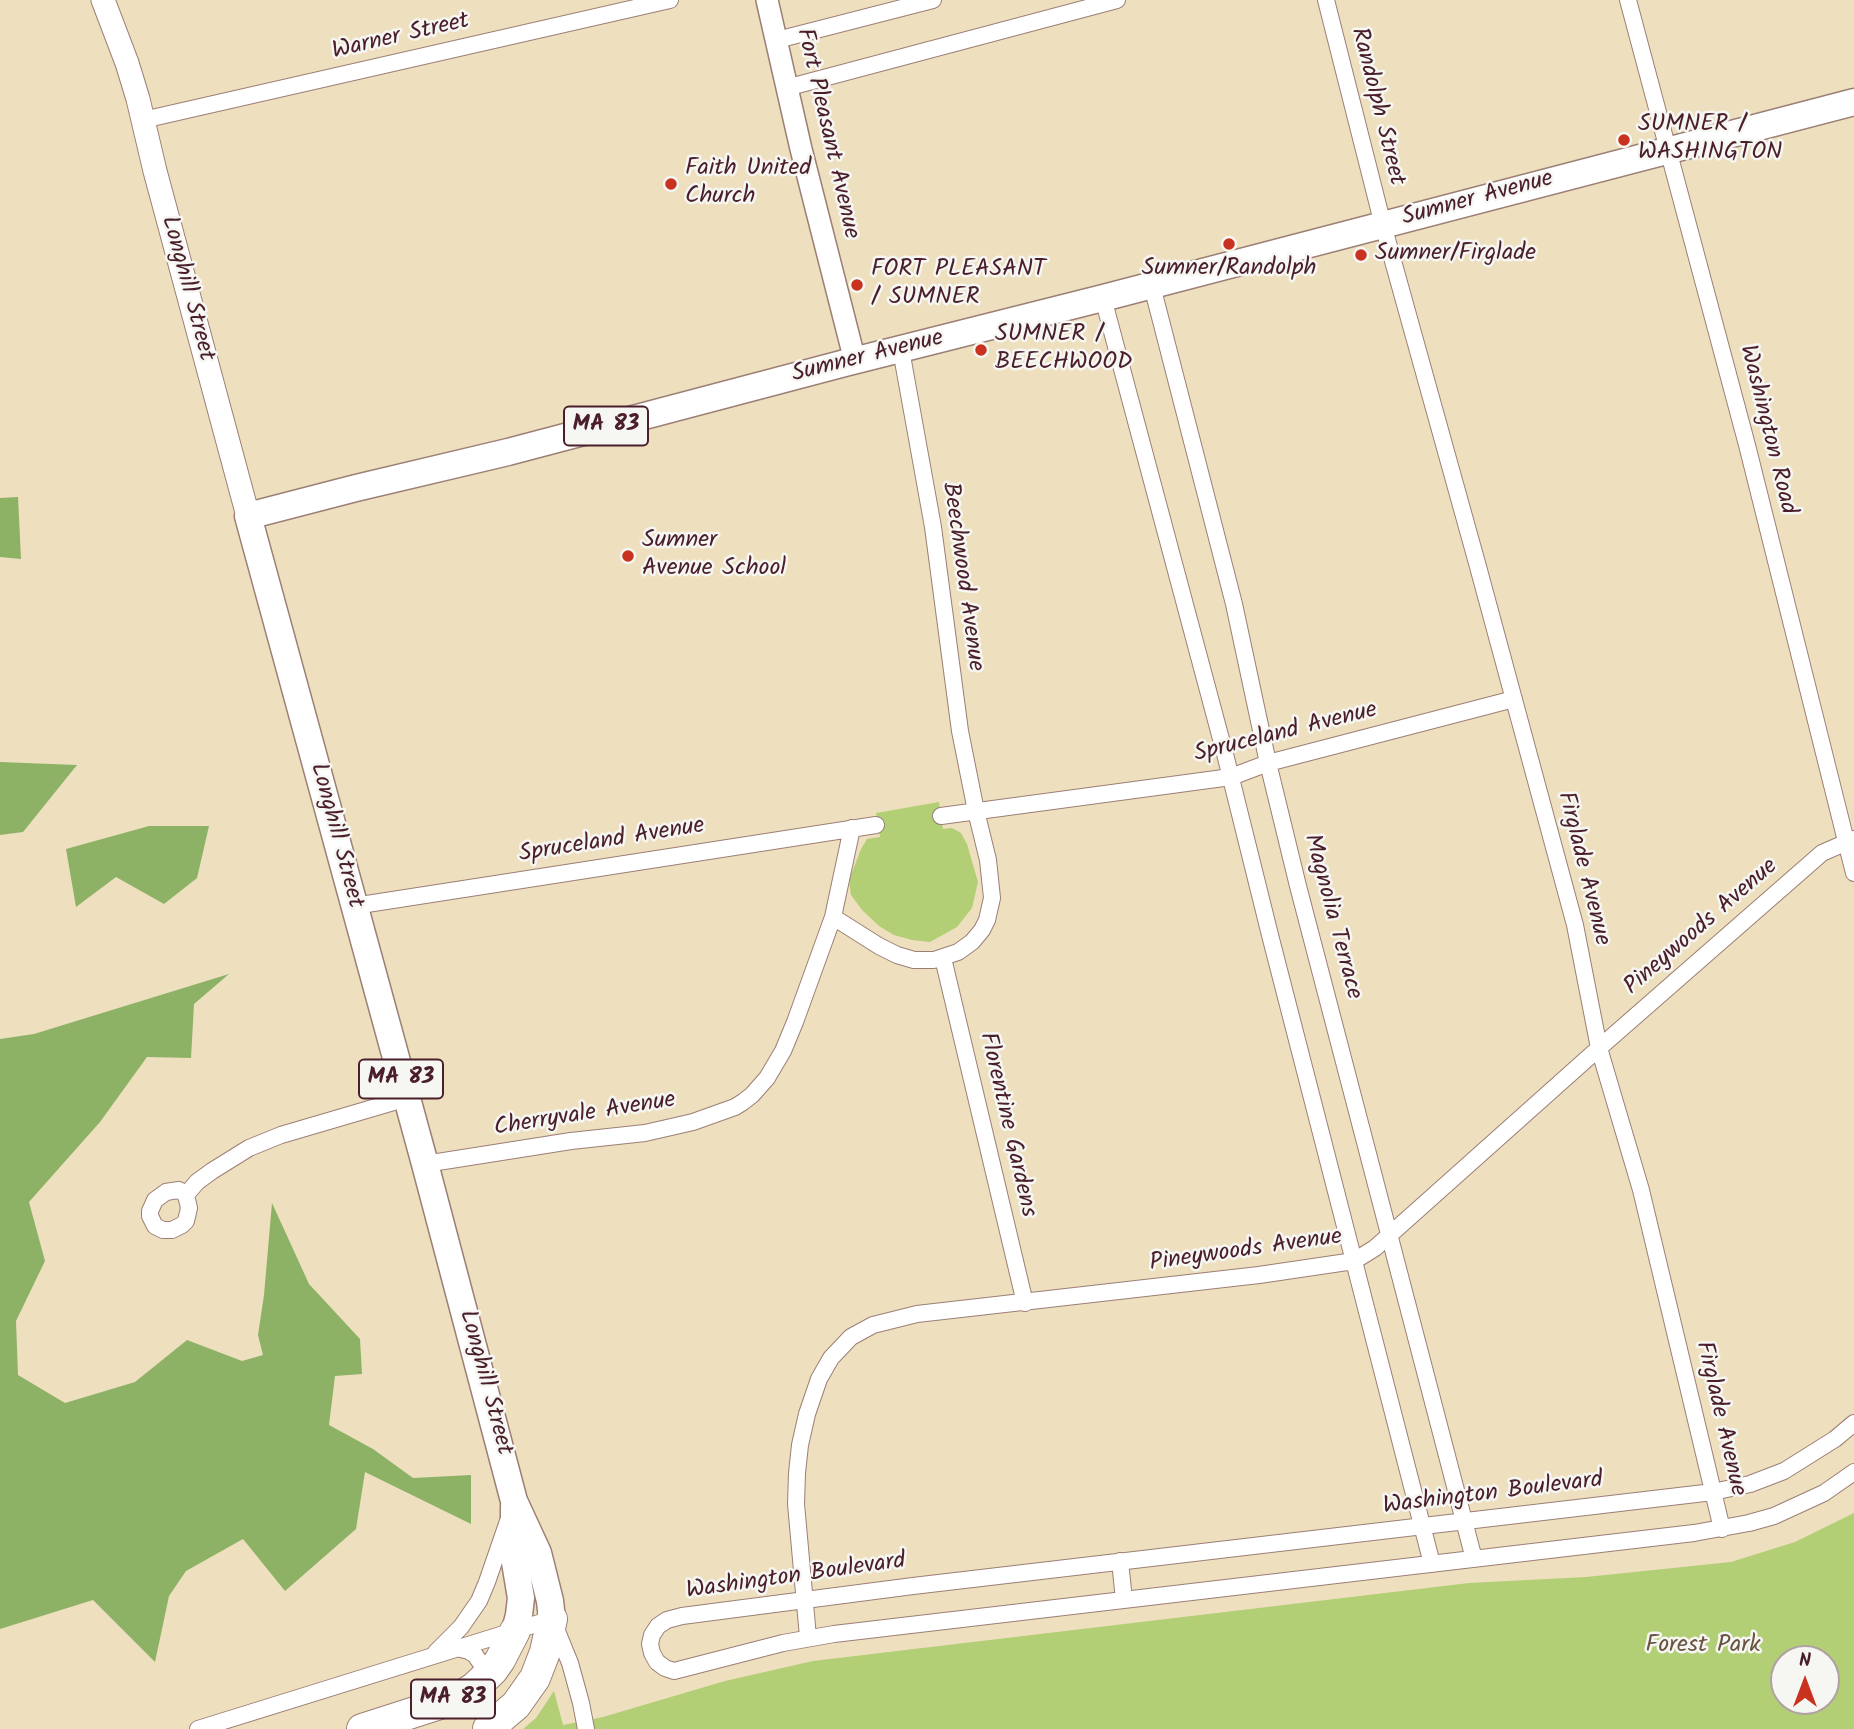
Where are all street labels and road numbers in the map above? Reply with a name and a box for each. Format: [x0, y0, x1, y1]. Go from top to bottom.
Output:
street label: Warner Street [330, 8, 472, 68]
street label: Randolph Street [1342, 25, 1410, 189]
street label: Fort Pleasant Avenue [788, 26, 864, 242]
street label: Sumner Avenue [1399, 166, 1557, 234]
street label: Longhill Street [153, 213, 219, 365]
street label: Sumner Avenue [789, 325, 947, 391]
street label: Washington Road [1731, 342, 1801, 518]
road number: MA 83 [564, 406, 648, 446]
street label: Beechwood Avenue [933, 481, 989, 673]
street label: Spruceland Avenue [1192, 697, 1380, 771]
street label: Longhill Street [302, 760, 368, 912]
street label: Firglade Avenue [1549, 789, 1615, 949]
street label: Spruceland Avenue [517, 813, 707, 871]
street label: Magnolia Terrace [1295, 831, 1367, 1003]
street label: Pineywoods Avenue [1619, 854, 1785, 1002]
street label: Florentine Gardens [971, 1030, 1041, 1220]
road number: MA 83 [359, 1060, 443, 1098]
street label: Cherryvale Avenue [492, 1087, 678, 1145]
street label: Pineywoods Avenue [1148, 1224, 1344, 1280]
street label: Longhill Street [451, 1307, 517, 1459]
street label: Firglade Avenue [1687, 1339, 1751, 1499]
street label: Washington Boulevard [1381, 1467, 1605, 1523]
street label: Washington Boulevard [684, 1548, 908, 1608]
road number: MA 83 [411, 1680, 495, 1718]

